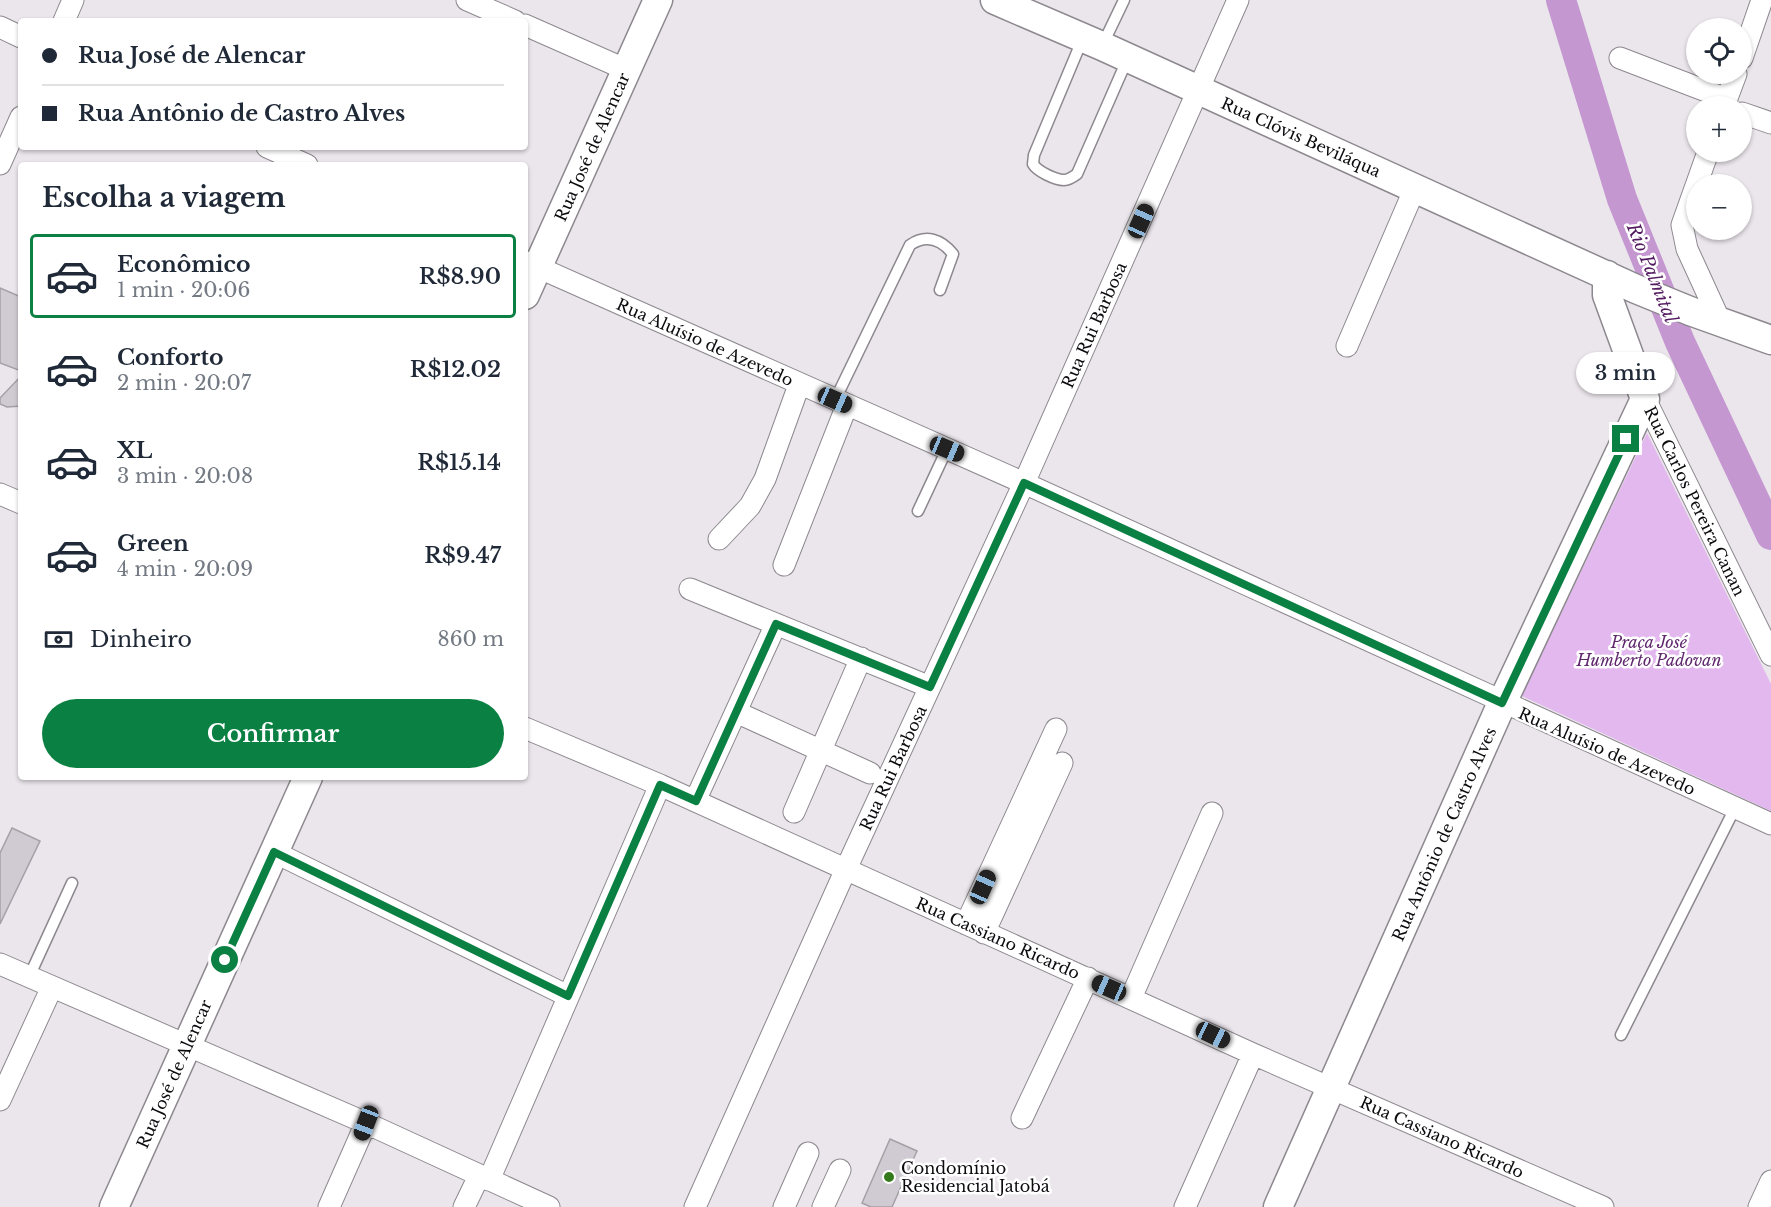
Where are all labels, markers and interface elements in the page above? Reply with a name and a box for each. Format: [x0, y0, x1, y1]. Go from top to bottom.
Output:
map controls [1686, 18, 1752, 240]
button: locate [1686, 18, 1752, 84]
text: Rua José de Alencar [78, 42, 305, 69]
street label: Rua José de Alencar [550, 69, 634, 224]
street label: Rua Clóvis Beviláqua [1218, 93, 1384, 181]
button: + [1686, 96, 1752, 162]
text: Rua Antônio de Castro Alves [78, 100, 405, 127]
button: − [1686, 174, 1752, 240]
text: Escolha a viagem [42, 181, 286, 214]
car [1125, 201, 1157, 241]
water label: Rio Palmital [1622, 219, 1682, 327]
icon: car [45, 249, 99, 303]
text: Econômico [117, 251, 250, 278]
street label: Rua Rui Barbosa [1057, 259, 1131, 391]
text: R$8.90 [419, 263, 501, 290]
text: 1 min · 20:06 [117, 278, 250, 302]
street label: Rua Aluísio de Azevedo [613, 294, 797, 390]
icon: car [45, 342, 99, 396]
text: Conforto [117, 344, 223, 371]
callout: 3 min [1576, 352, 1676, 394]
text: R$12.02 [410, 356, 501, 383]
text: 3 min [1595, 361, 1656, 385]
text: 2 min · 20:07 [117, 371, 251, 395]
car [815, 384, 855, 416]
street label: Rua Carlos Pereira Canan [1640, 403, 1750, 599]
route end [1612, 425, 1639, 452]
car [927, 434, 967, 464]
icon: car [45, 435, 99, 489]
text: XL [117, 437, 152, 464]
text: R$15.14 [417, 449, 501, 476]
text: 3 min · 20:08 [117, 464, 253, 488]
icon: car [45, 528, 99, 582]
text: Green [117, 530, 189, 557]
text: R$9.47 [424, 542, 501, 569]
text: 4 min · 20:09 [117, 557, 253, 581]
icon: cash [42, 623, 75, 656]
text: Dinheiro [90, 626, 192, 653]
text: 860 m [438, 627, 504, 651]
park label: Praça José Humberto Padovan [1576, 632, 1721, 670]
button: Confirmar [42, 699, 504, 768]
street label: Rua Rui Barbosa [855, 702, 931, 834]
street label: Rua Aluísio de Azevedo [1515, 703, 1699, 799]
street label: Rua Antônio de Castro Alves [1388, 724, 1500, 944]
car [967, 867, 999, 907]
street label: Rua Cassiano Ricardo [913, 893, 1083, 983]
route start [211, 946, 238, 973]
car [1089, 972, 1129, 1004]
street label: Rua José de Alencar [132, 996, 216, 1151]
car [1193, 1019, 1233, 1051]
street label: Rua Cassiano Ricardo [1357, 1092, 1527, 1182]
car [351, 1103, 381, 1143]
place label: Condomínio Residencial Jatobá [901, 1158, 1050, 1196]
marker: Condomínio Residencial Jatobá [882, 1170, 896, 1184]

